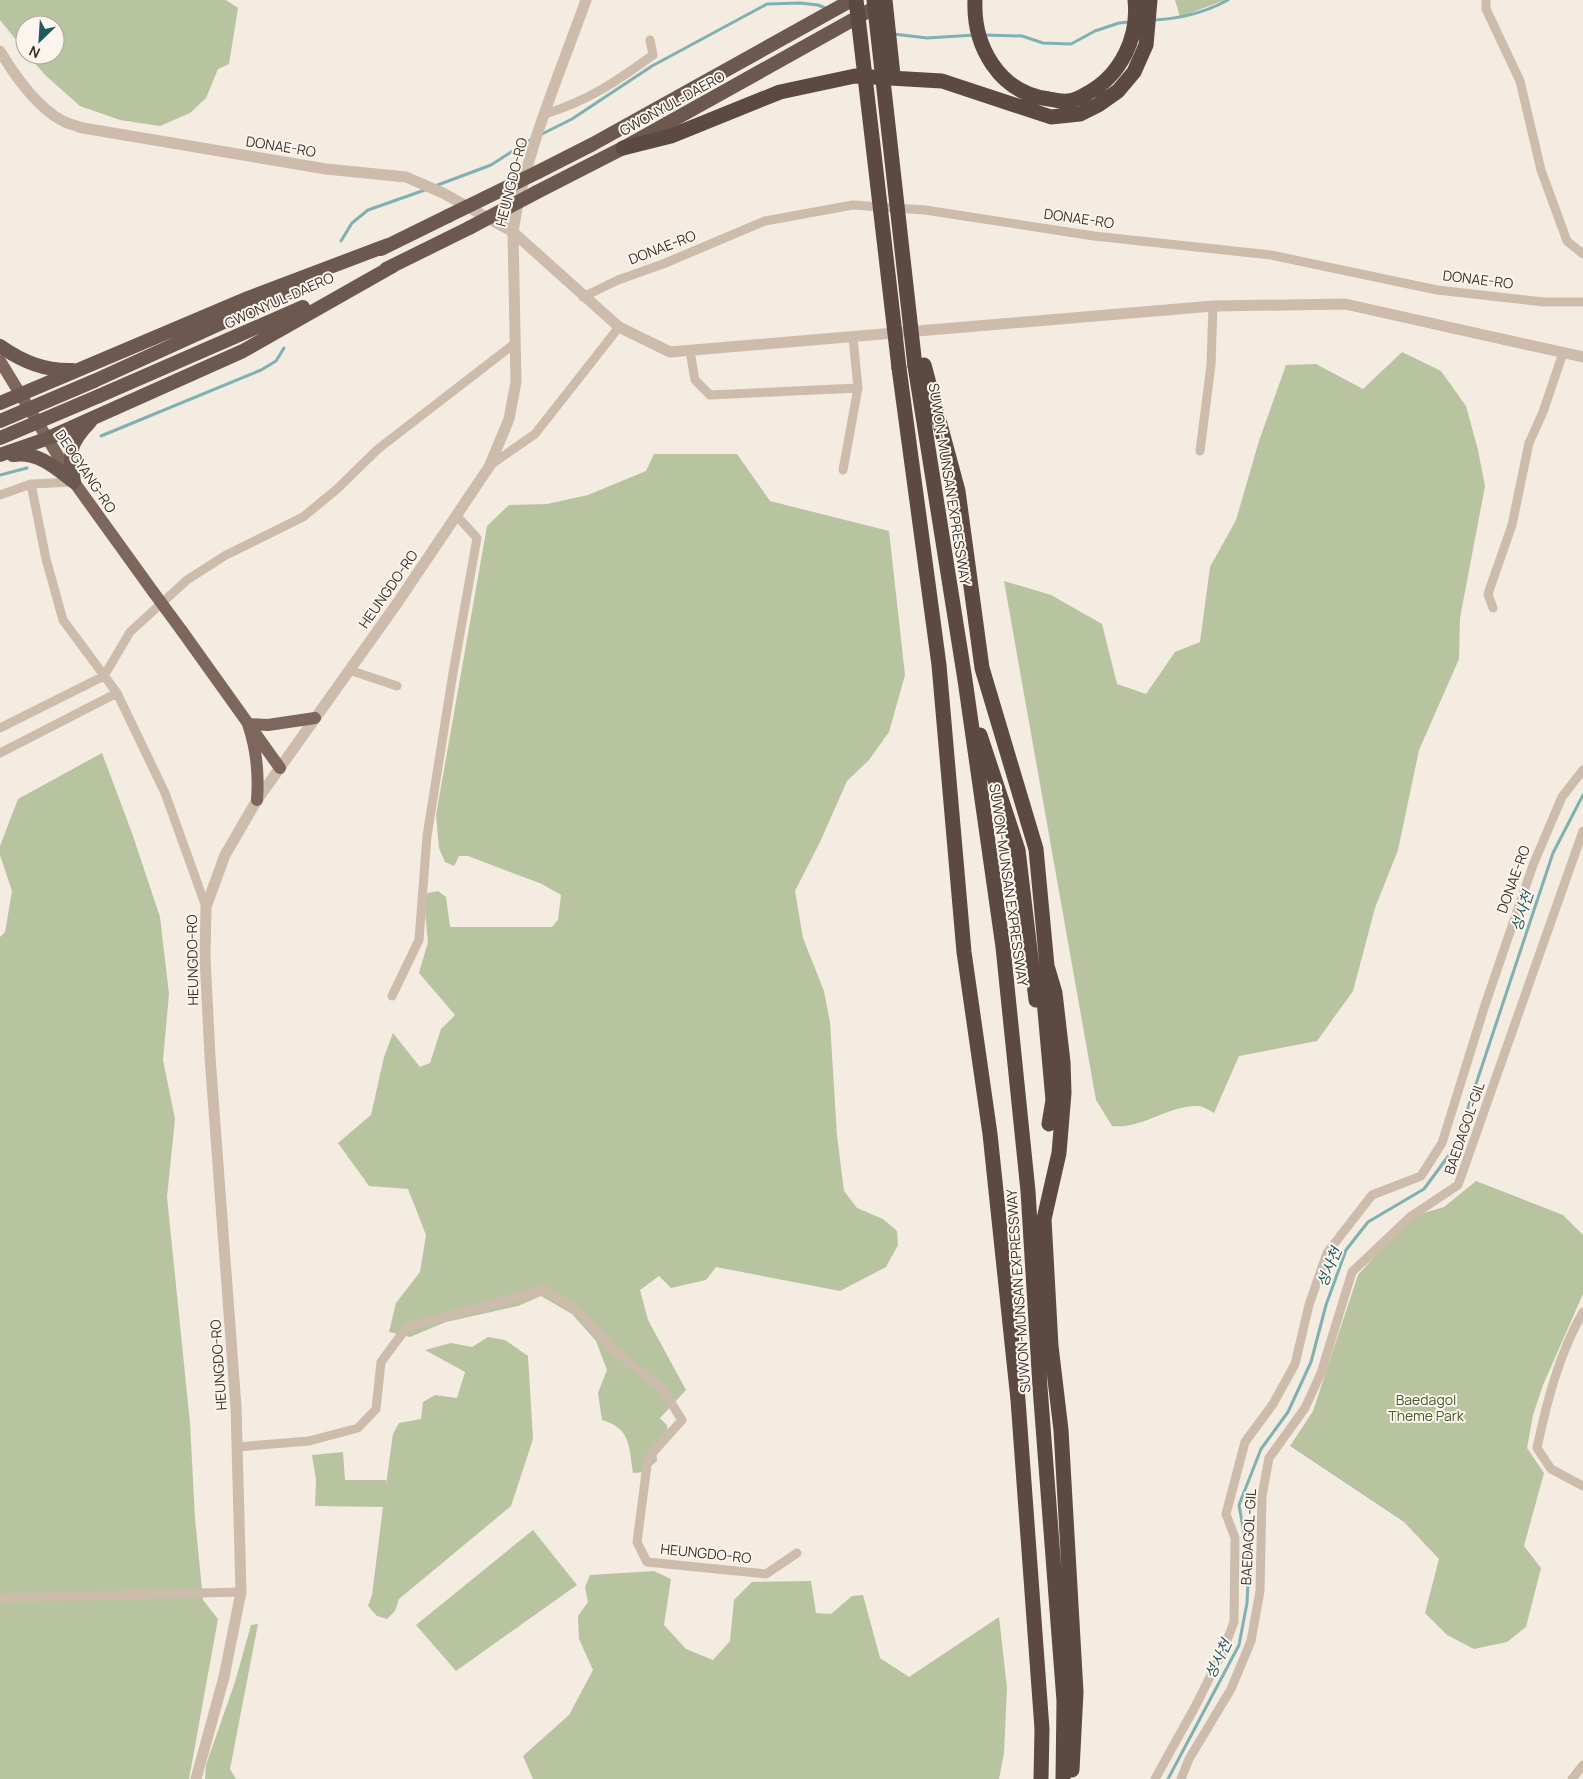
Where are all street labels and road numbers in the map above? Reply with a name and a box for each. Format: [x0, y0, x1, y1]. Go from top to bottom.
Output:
street label: GWONYUL-DAERO [616, 66, 728, 140]
street label: DONAE-RO [245, 131, 317, 161]
street label: HEUNGDO-RO [491, 135, 531, 229]
street label: DONAE-RO [1043, 204, 1115, 232]
street label: DONAE-RO [626, 225, 698, 269]
street label: DONAE-RO [1442, 265, 1514, 293]
street label: GWONYUL-DAERO [221, 267, 337, 333]
street label: SUWON-MUNSAN EXPRESSWAY [925, 382, 975, 587]
street label: DEOGYANG-RO [51, 426, 121, 516]
street label: HEUNGDO-RO [354, 546, 422, 632]
street label: SUWON-MUNSAN EXPRESSWAY [985, 782, 1033, 988]
street label: DONAE-RO [1492, 842, 1534, 916]
street label: HEUNGDO-RO [182, 914, 202, 1006]
street label: BAEDAGOL-GIL [1439, 1079, 1489, 1177]
street label: SUWON-MUNSAN EXPRESSWAY [1001, 1188, 1035, 1394]
street label: HEUNGDO-RO [205, 1319, 231, 1411]
street label: BAEDAGOL-GIL [1236, 1488, 1260, 1586]
street label: HEUNGDO-RO [660, 1539, 752, 1567]

